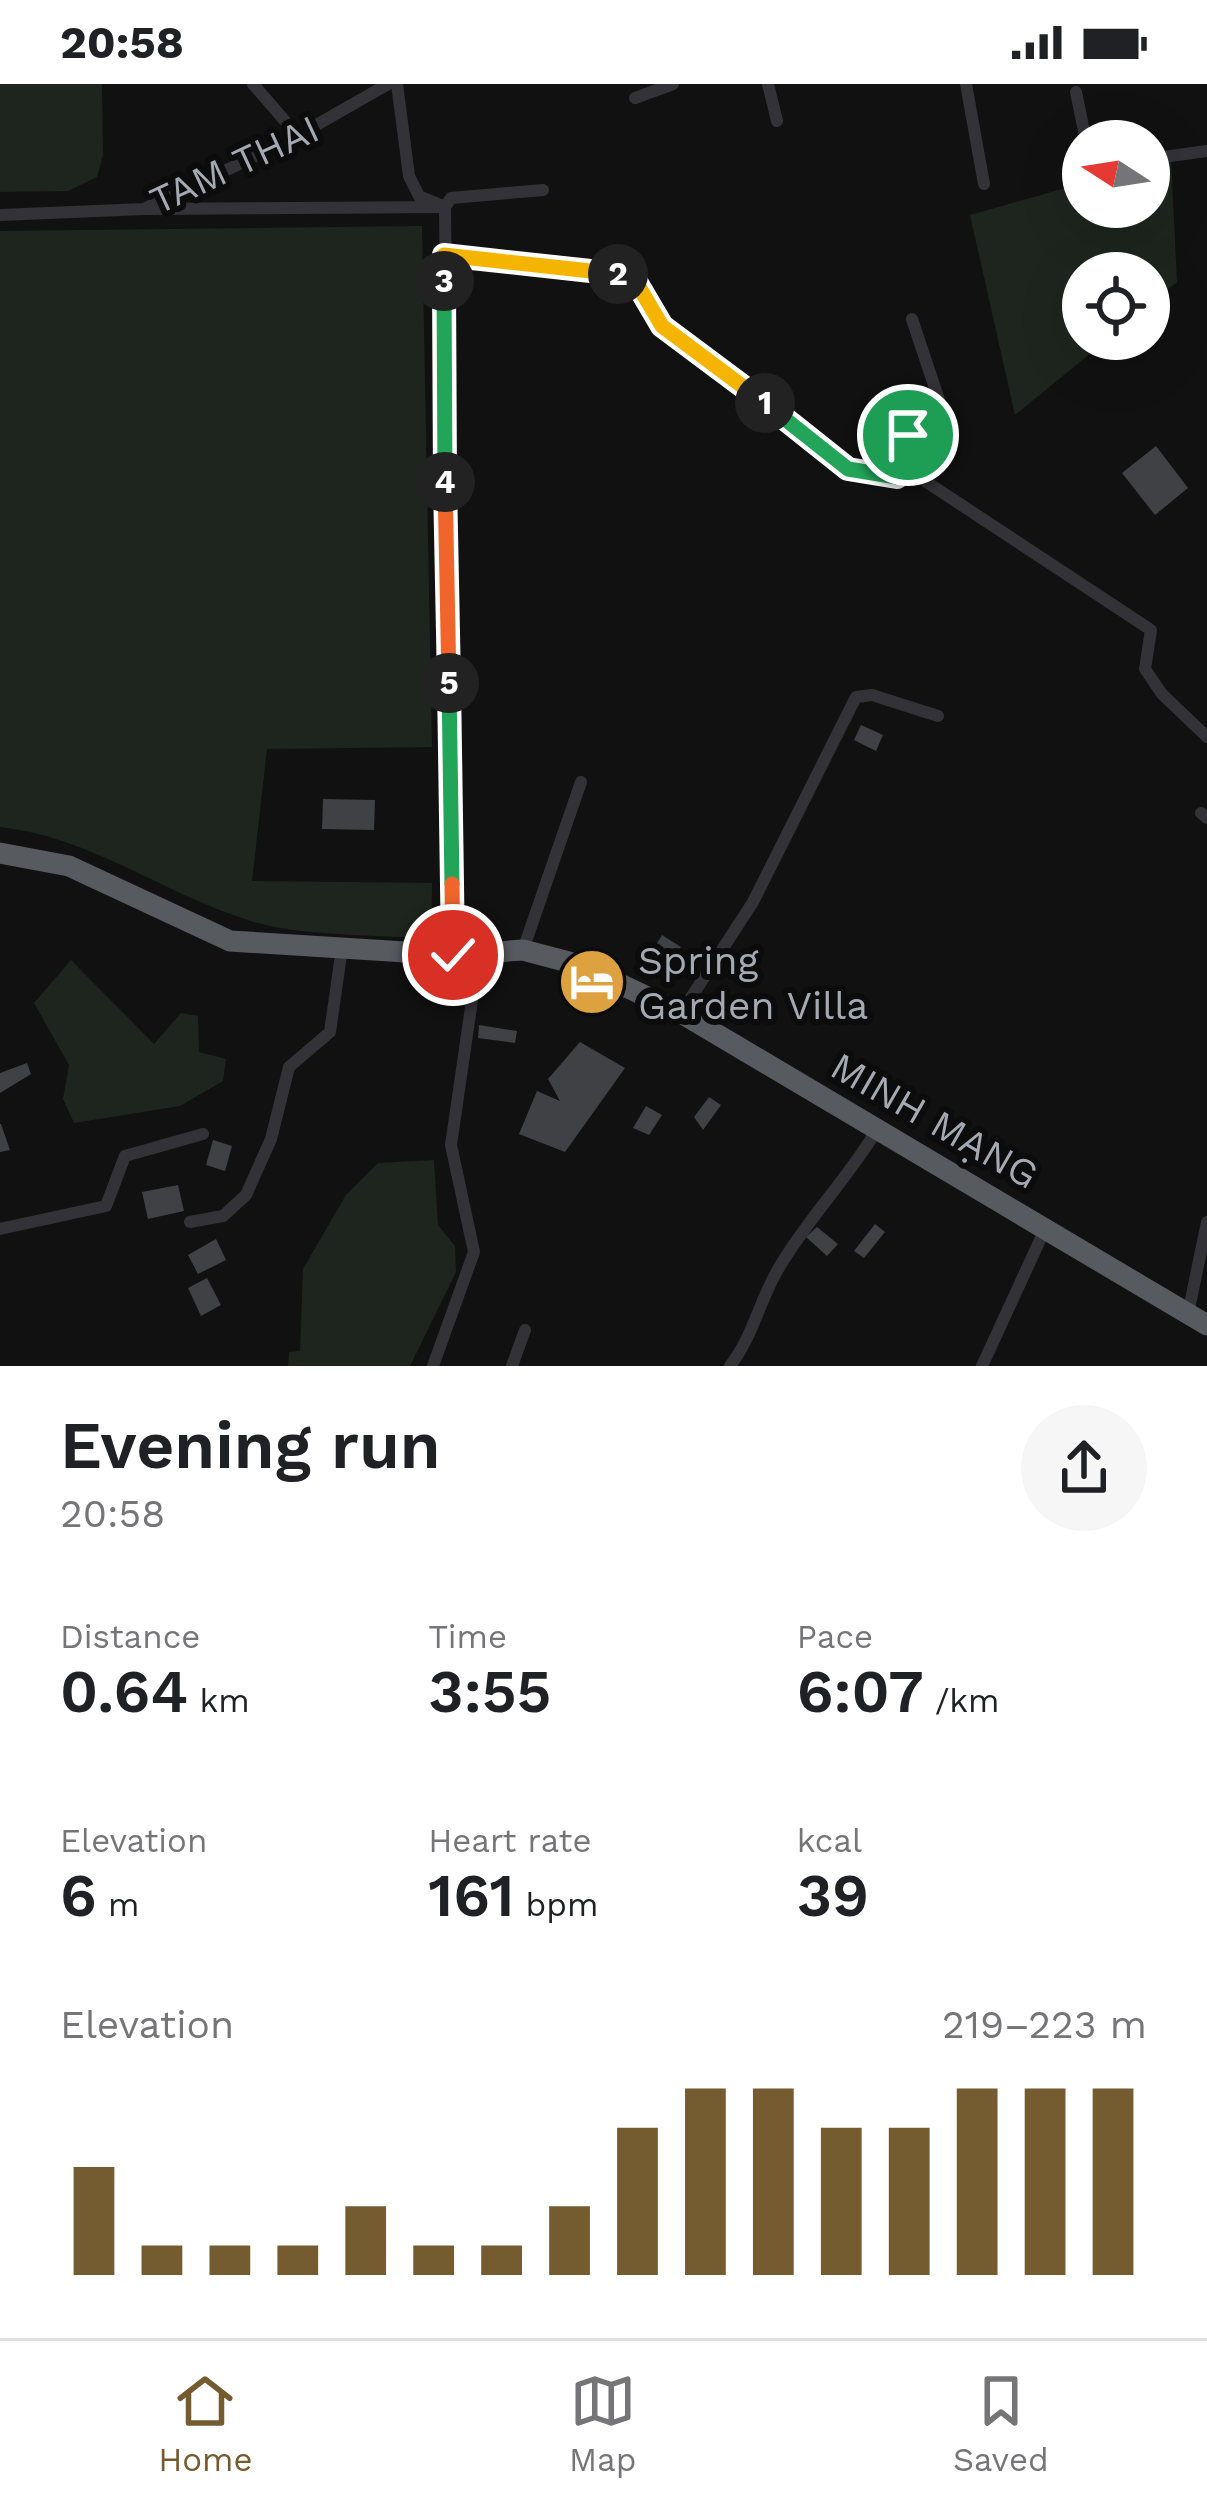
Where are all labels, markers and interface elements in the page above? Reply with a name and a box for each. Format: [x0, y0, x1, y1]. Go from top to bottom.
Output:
text: 20:58 [60, 16, 184, 69]
street label: TAM THAI [143, 106, 326, 223]
north arrow [1062, 120, 1170, 228]
map controls [1062, 120, 1170, 360]
pin: 2 [588, 244, 648, 304]
pin: 3 [414, 251, 474, 311]
button: locate [1062, 252, 1170, 360]
text: 2 [608, 254, 628, 293]
text: 3 [434, 261, 454, 300]
pin: 1 [735, 373, 795, 433]
text: 1 [758, 383, 772, 422]
pin [857, 384, 959, 486]
icon: arrive [875, 402, 941, 468]
pin: 4 [415, 452, 475, 512]
text: 4 [434, 462, 456, 501]
pin: 5 [419, 653, 479, 713]
text: 5 [439, 663, 459, 702]
pin [402, 904, 504, 1006]
icon: check [420, 922, 486, 988]
place label: Spring Garden Villa [638, 938, 868, 1028]
hotel icon: Spring Garden Villa [557, 947, 627, 1017]
street label: MINH MẠNG [823, 1043, 1046, 1198]
button: share [1021, 1405, 1147, 1531]
text: Evening run [60, 1407, 441, 1484]
text: 20:58 [60, 1491, 165, 1536]
text: Distance [60, 1617, 200, 1656]
text: Time [428, 1617, 507, 1656]
text: Pace [797, 1617, 873, 1656]
text: 0.64 [60, 1656, 188, 1727]
text: 3:55 [428, 1656, 552, 1727]
text: 6:07 [797, 1656, 924, 1727]
text: km [188, 1681, 250, 1720]
text: /km [924, 1681, 999, 1720]
text: Elevation [60, 1821, 207, 1860]
text: Heart rate [428, 1821, 591, 1860]
text: kcal [797, 1821, 862, 1860]
text: 6 [60, 1860, 97, 1931]
text: 161 [428, 1860, 514, 1931]
text: 39 [797, 1860, 869, 1931]
text: m [97, 1885, 139, 1924]
text: bpm [514, 1885, 598, 1924]
text: Elevation [60, 2002, 234, 2047]
text: 219–223 m [942, 2002, 1147, 2047]
tab: Home [158, 2368, 253, 2479]
tab: Map [569, 2368, 636, 2479]
tab: Saved [953, 2368, 1049, 2479]

